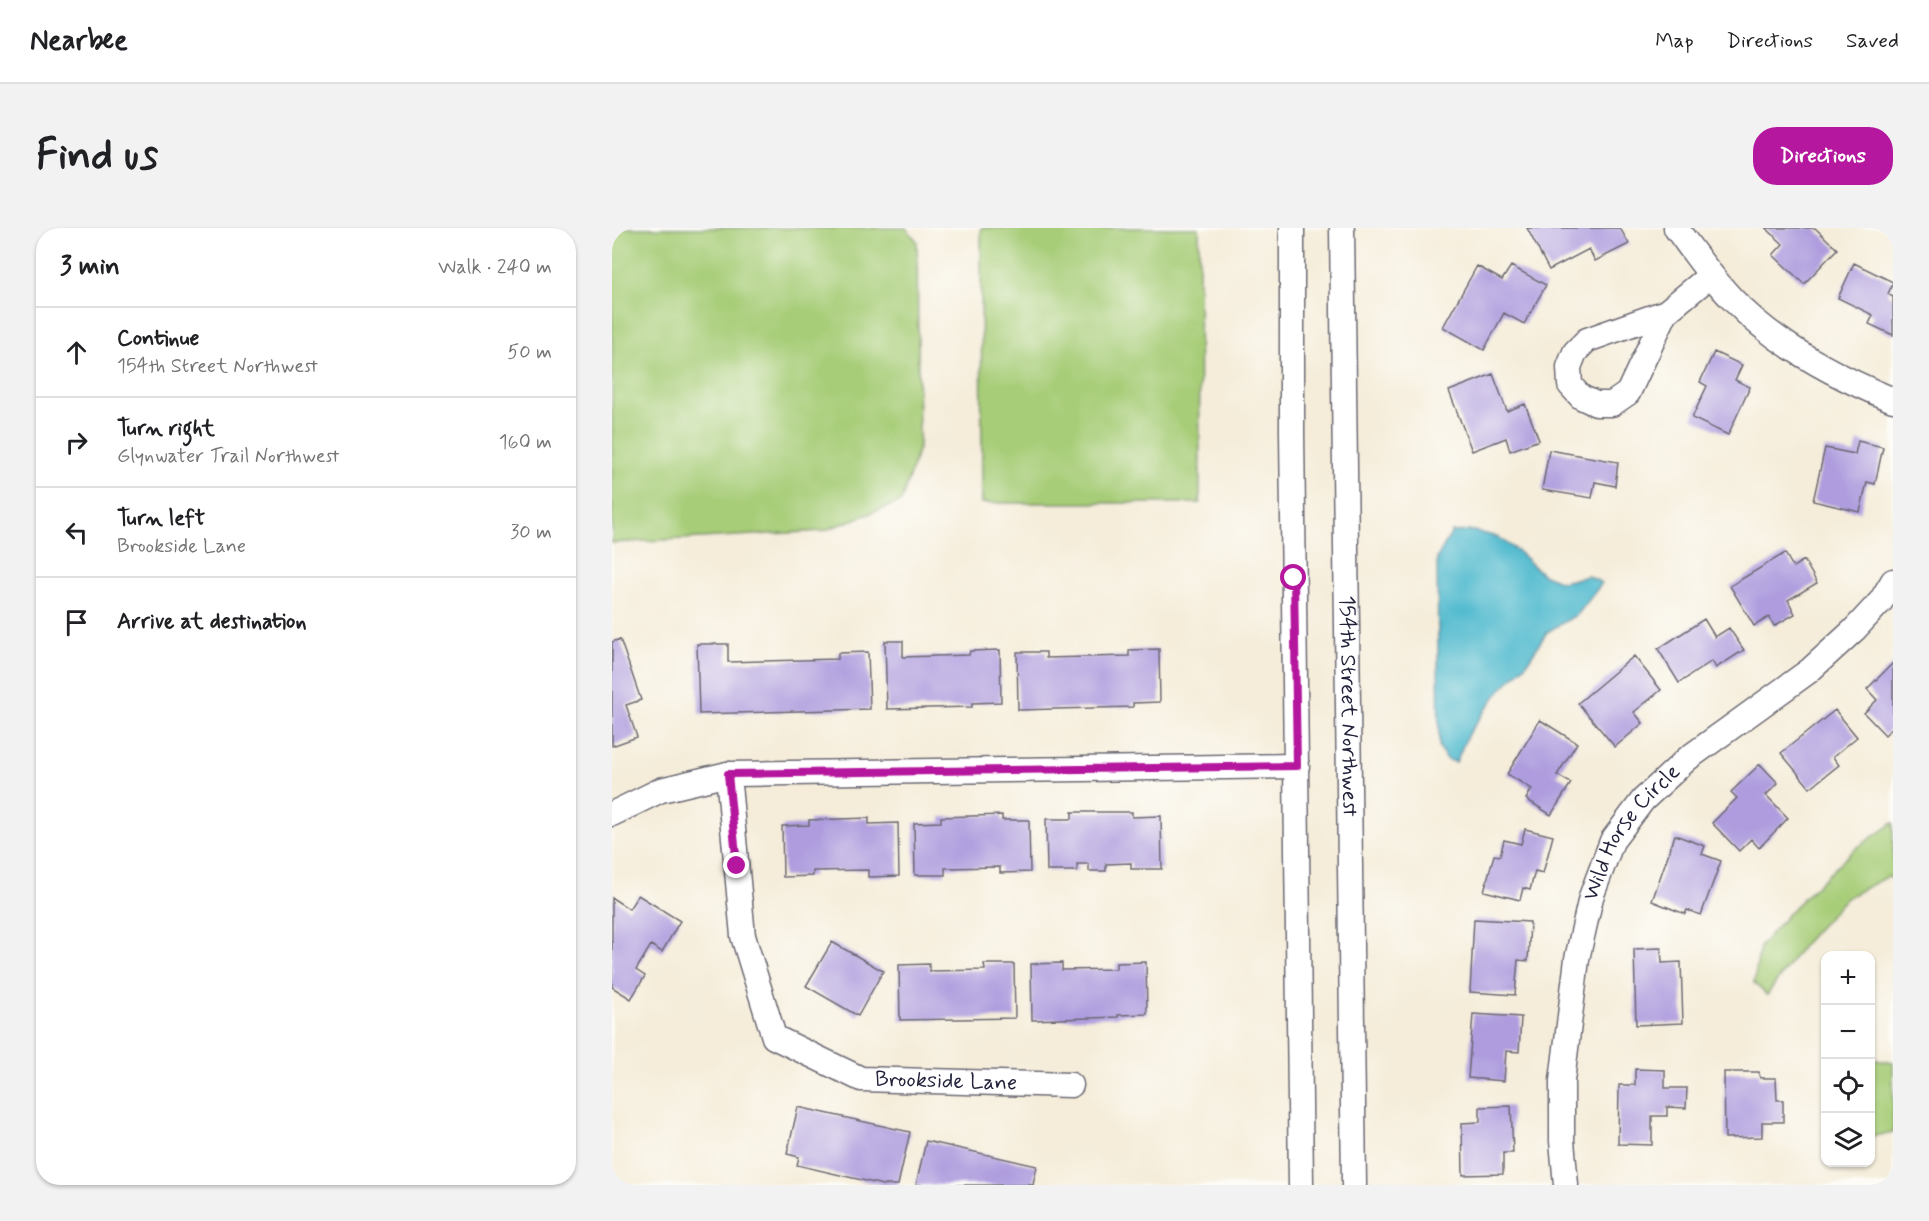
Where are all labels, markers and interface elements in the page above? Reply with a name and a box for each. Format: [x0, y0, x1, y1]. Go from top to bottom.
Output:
text: Nearbee [30, 23, 128, 60]
text: Map [1655, 27, 1694, 55]
text: Directions [1727, 27, 1813, 55]
text: Saved [1846, 27, 1899, 55]
button: Directions [1753, 127, 1893, 185]
text: Find us [36, 129, 158, 184]
text: 3 min [60, 250, 120, 284]
text: Walk · 240 m [438, 254, 552, 281]
text: Continue [117, 325, 199, 353]
icon: ahead [60, 336, 93, 369]
text: 50 m [507, 339, 552, 366]
text: 154th Street Northwest [117, 353, 318, 380]
text: Turn right [117, 415, 215, 443]
icon: right [60, 426, 93, 459]
text: 160 m [499, 429, 552, 456]
text: Glynwater Trail Northwest [117, 443, 339, 470]
text: Turn left [117, 505, 205, 533]
icon: left [60, 516, 93, 549]
text: 30 m [510, 519, 552, 546]
text: Brookside Lane [117, 533, 246, 560]
route start [1280, 564, 1306, 590]
street label: 154th Street Northwest [1333, 595, 1363, 817]
icon: arrive [60, 606, 93, 639]
text: Arrive at destination [117, 608, 307, 636]
street label: Wild Horse Circle [1577, 758, 1687, 905]
route end [723, 852, 749, 878]
map controls [1821, 951, 1875, 1167]
button: + [1821, 951, 1875, 1005]
button: − [1821, 1005, 1875, 1059]
button: locate [1821, 1059, 1875, 1113]
street label: Brookside Lane [875, 1065, 1017, 1097]
button: layers [1821, 1113, 1875, 1167]

